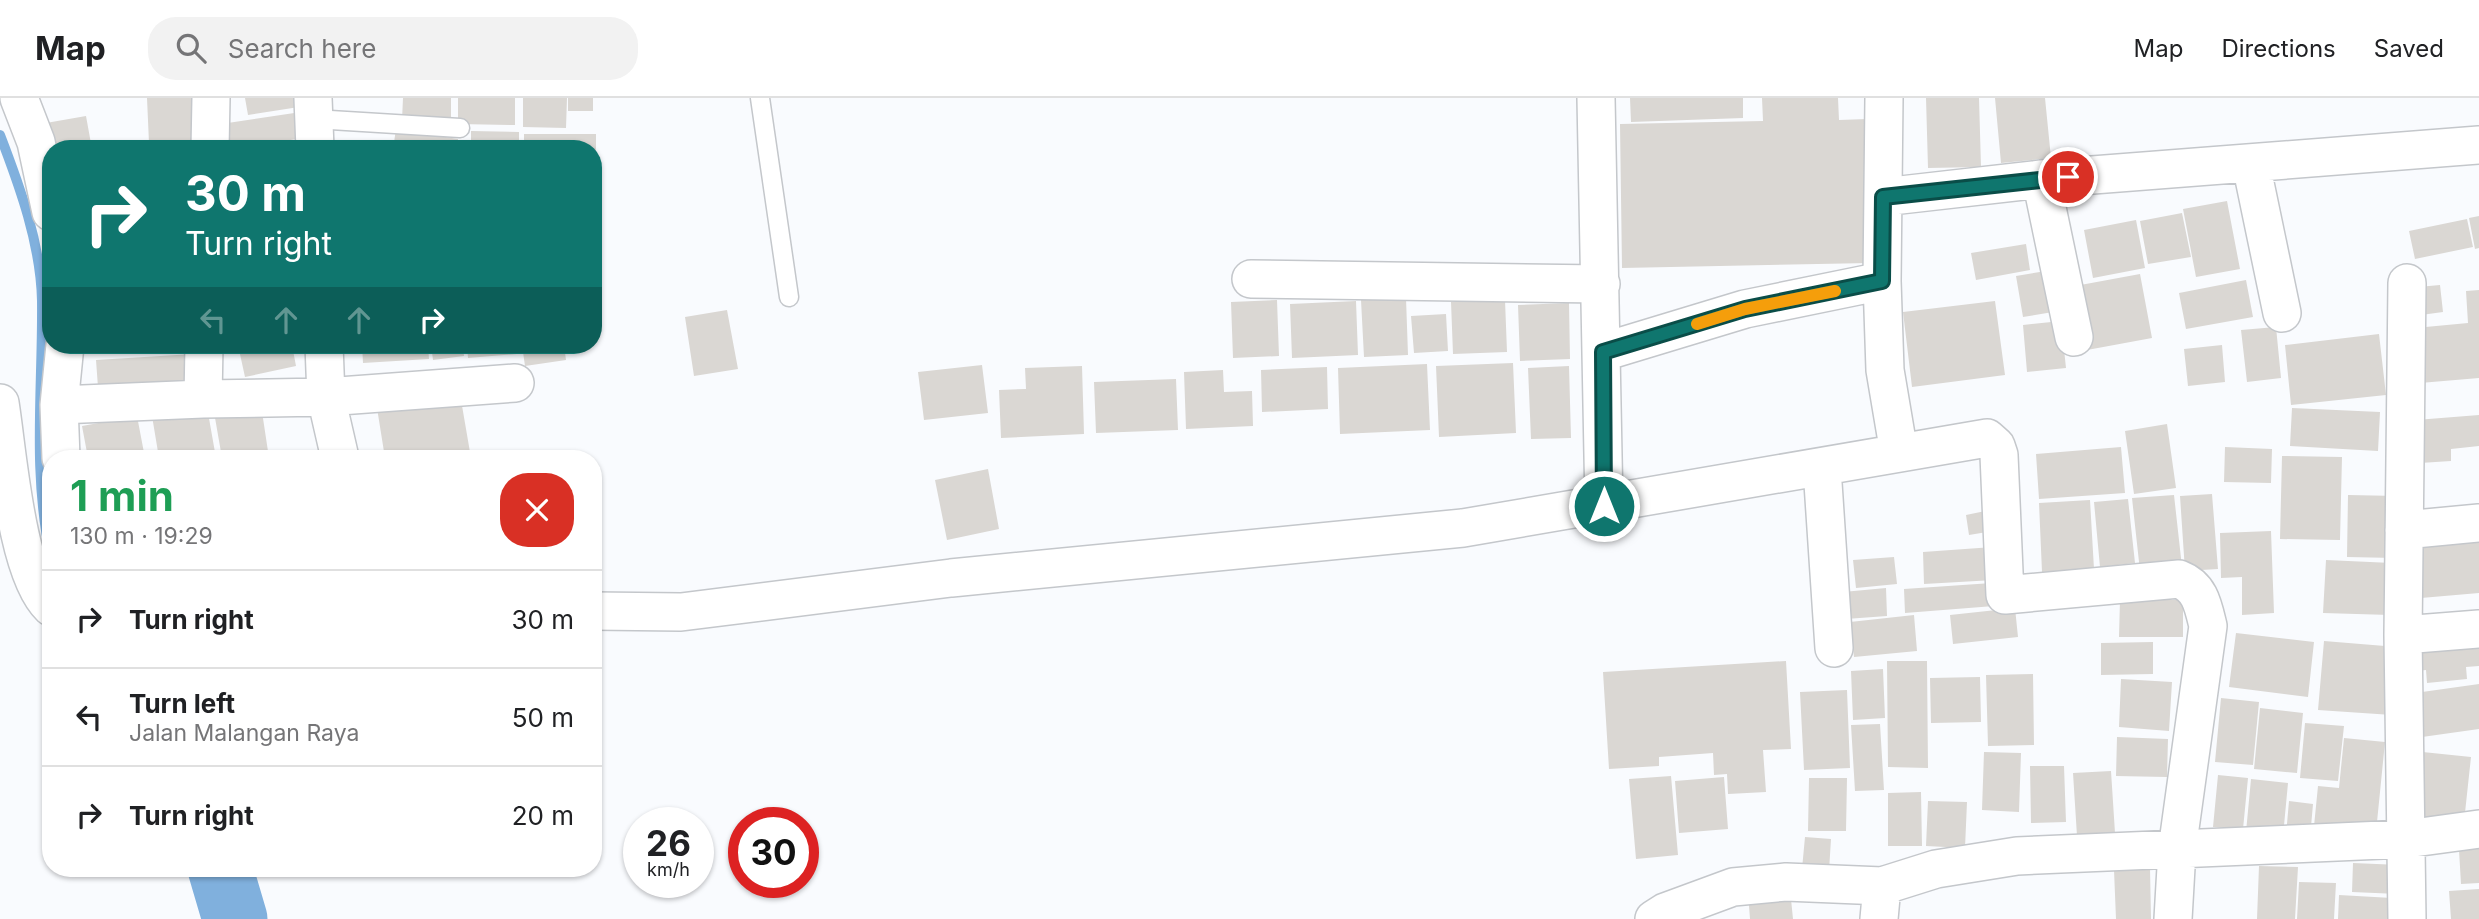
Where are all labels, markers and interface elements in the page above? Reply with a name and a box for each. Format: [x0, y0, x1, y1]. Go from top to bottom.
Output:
search box [148, 17, 638, 80]
text: Map [35, 28, 106, 68]
icon: search [172, 29, 210, 67]
text: Search here [228, 33, 376, 64]
text: Map [2134, 34, 2183, 63]
text: Directions [2221, 34, 2336, 63]
text: Saved [2374, 34, 2444, 63]
pin [2038, 147, 2098, 207]
icon: arrive [2049, 158, 2087, 196]
text: 30 m [185, 164, 306, 223]
icon: right [70, 168, 161, 259]
text: Turn right [185, 224, 332, 263]
icon: left [194, 301, 232, 339]
icon: ahead [267, 301, 305, 339]
icon: ahead [340, 301, 378, 339]
icon: right [413, 301, 451, 339]
position arrow [1567, 469, 1641, 543]
text: 1 min [70, 470, 174, 521]
button: close [500, 473, 574, 547]
text: 130 m · 19:29 [70, 522, 213, 550]
icon: right [70, 600, 108, 638]
text: Turn right [129, 604, 254, 635]
text: 30 m [511, 604, 574, 635]
text: Turn left [129, 688, 235, 719]
icon: left [70, 698, 108, 736]
text: 50 m [512, 702, 574, 733]
text: Jalan Malangan Raya [129, 719, 359, 747]
icon: right [70, 796, 108, 834]
text: Turn right [129, 800, 254, 831]
text: 20 m [512, 800, 574, 831]
speed limit sign: 30 [728, 807, 819, 898]
text: 26 [646, 822, 691, 864]
text: km/h [647, 859, 690, 880]

